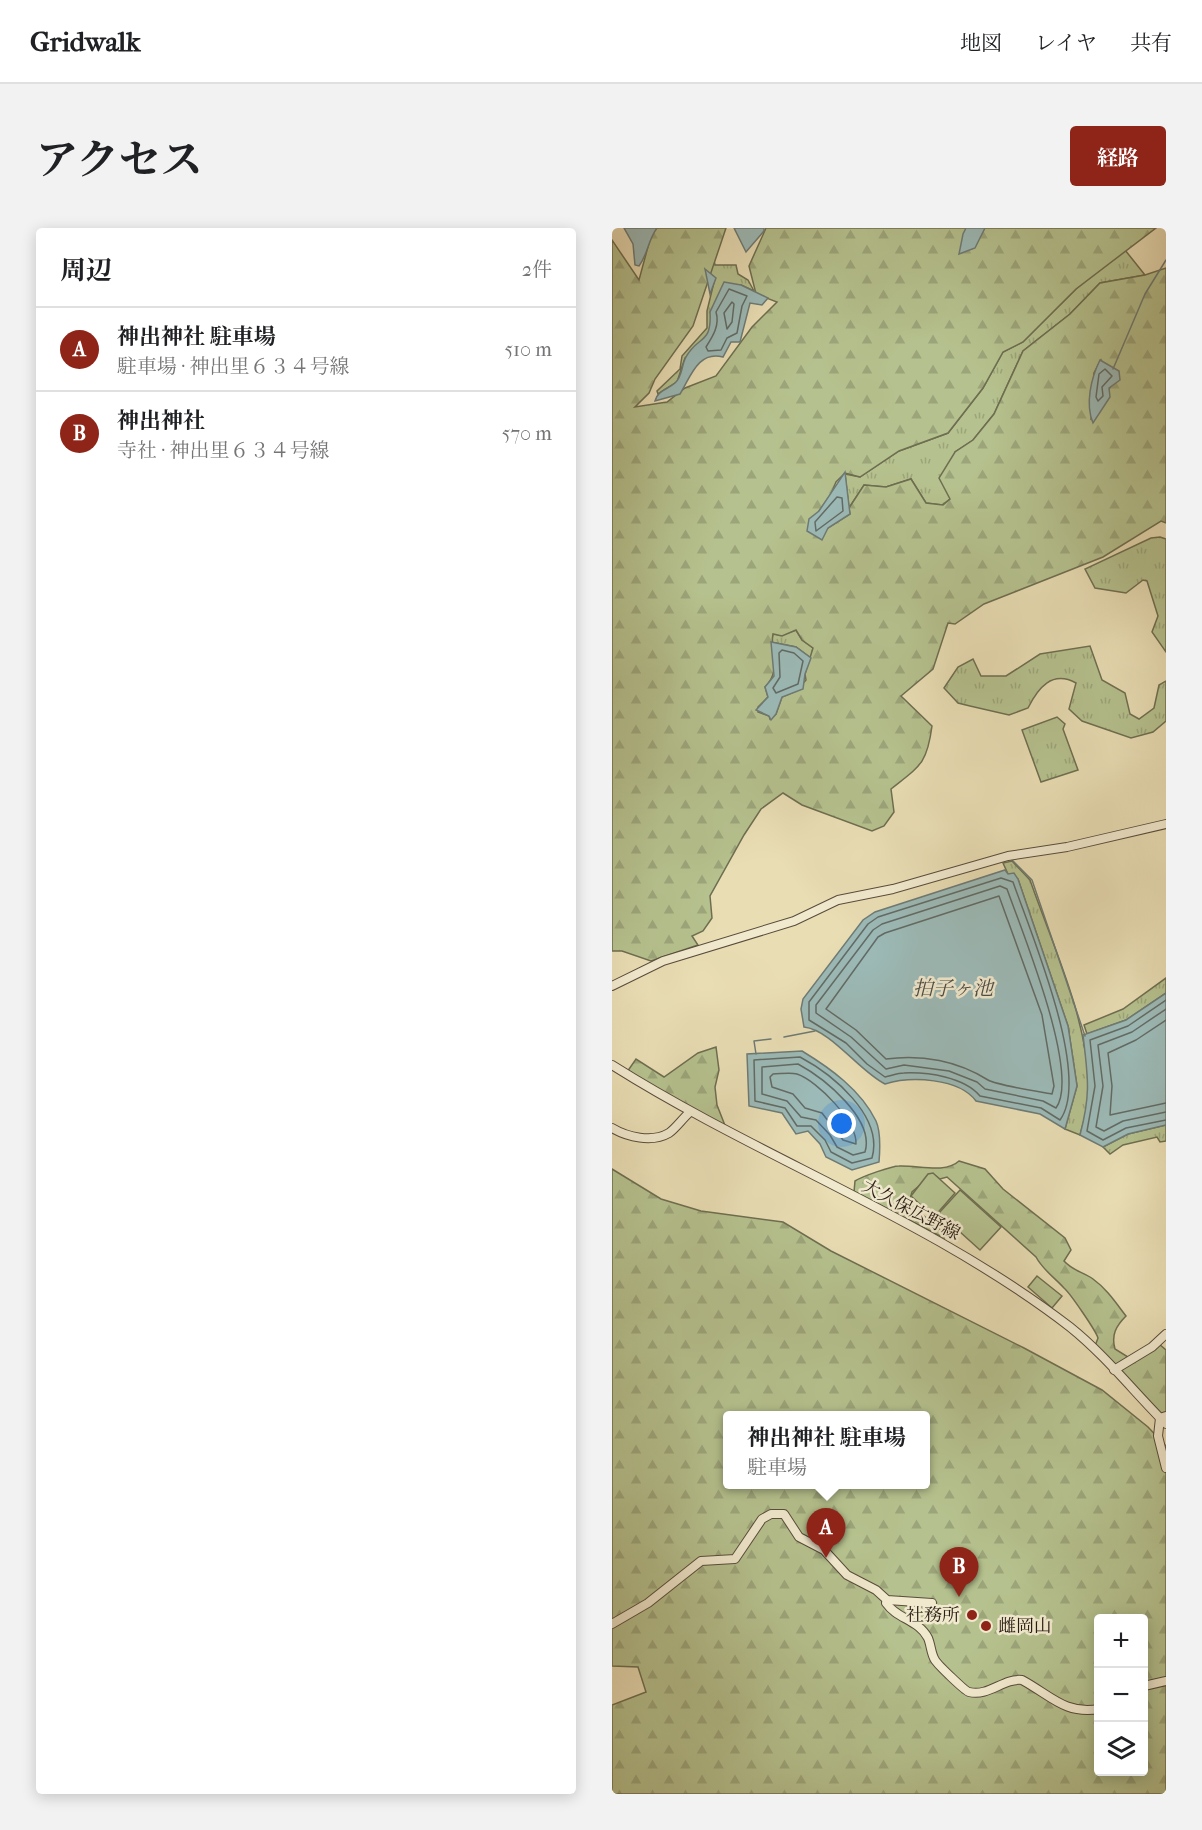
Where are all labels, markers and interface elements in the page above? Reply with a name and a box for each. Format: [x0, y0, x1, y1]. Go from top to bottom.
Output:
text: Gridwalk [30, 25, 141, 58]
text: 地図 [960, 31, 1002, 55]
text: レイヤ [1035, 31, 1097, 55]
text: 共有 [1130, 31, 1172, 55]
button: 経路 [1070, 126, 1166, 186]
text: アクセス [36, 136, 203, 185]
text: 周辺 [60, 255, 112, 286]
text: 2件 [522, 258, 552, 281]
text: 神出神社 駐車場 [117, 324, 276, 350]
text: A [73, 338, 86, 361]
text: 510 m [504, 338, 552, 361]
text: 駐車場 · 神出里６３４号線 [117, 355, 350, 378]
text: 神出神社 [117, 408, 205, 434]
text: B [73, 422, 86, 445]
text: 570 m [502, 422, 552, 445]
text: 寺社 · 神出里６３４号線 [117, 439, 330, 462]
water label: 拍子ヶ池 [913, 977, 995, 1000]
your location [827, 1109, 856, 1138]
street label: 大久保広野線 [858, 1175, 964, 1245]
popup [723, 1411, 930, 1489]
text: 神出神社 駐車場 [747, 1425, 906, 1451]
text: 駐車場 [747, 1456, 807, 1479]
pin: A [806, 1508, 846, 1558]
pin: B [940, 1548, 978, 1597]
place label: 社務所 [906, 1605, 960, 1626]
marker: 社務所 [965, 1608, 979, 1622]
map controls [1094, 1614, 1148, 1776]
button: + [1094, 1614, 1148, 1668]
place label: 雌岡山 [998, 1616, 1052, 1637]
marker: 雌岡山 [979, 1619, 993, 1633]
button: − [1094, 1668, 1148, 1722]
button: layers [1094, 1722, 1148, 1776]

